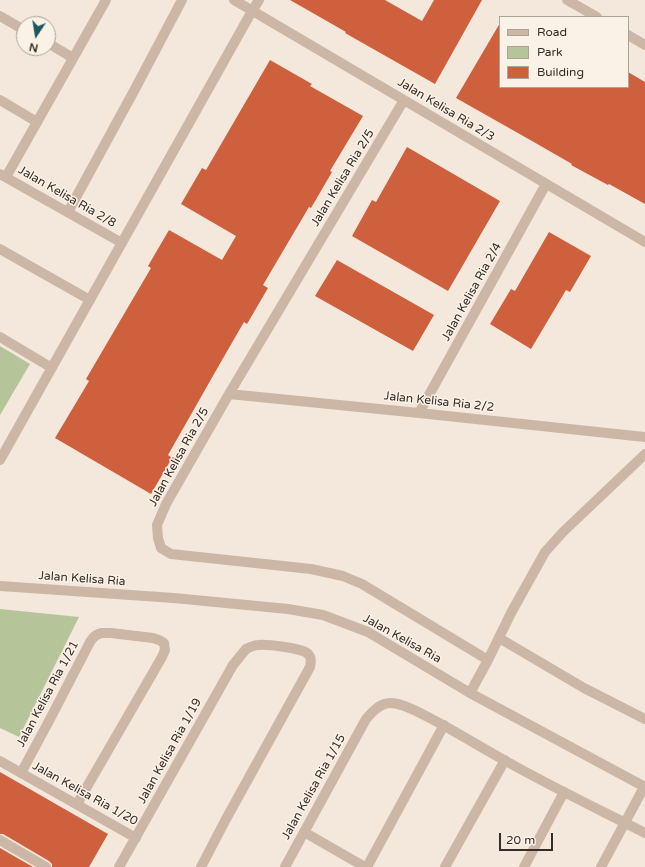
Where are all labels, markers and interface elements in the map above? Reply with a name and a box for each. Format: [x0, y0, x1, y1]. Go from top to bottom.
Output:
north arrow [16, 16, 56, 56]
legend [499, 16, 629, 88]
text: Road [537, 25, 567, 39]
text: N [28, 40, 39, 55]
text: Park [537, 45, 563, 59]
text: Building [537, 65, 584, 79]
street label: Jalan Kelisa Ria 2/3 [395, 75, 497, 145]
street label: Jalan Kelisa Ria 2/5 [308, 127, 378, 229]
street label: Jalan Kelisa Ria 2/8 [16, 163, 118, 231]
street label: Jalan Kelisa Ria 2/4 [439, 240, 505, 344]
street label: Jalan Kelisa Ria 2/2 [383, 389, 495, 415]
street label: Jalan Kelisa Ria 2/5 [146, 405, 212, 509]
street label: Jalan Kelisa Ria [38, 569, 126, 589]
street label: Jalan Kelisa Ria [360, 612, 444, 666]
street label: Jalan Kelisa Ria 1/21 [14, 638, 82, 750]
street label: Jalan Kelisa Ria 1/19 [135, 696, 205, 806]
street label: Jalan Kelisa Ria 1/15 [279, 732, 349, 842]
street label: Jalan Kelisa Ria 1/20 [30, 759, 140, 829]
scale bar [501, 825, 555, 851]
text: 20 m [506, 833, 535, 847]

